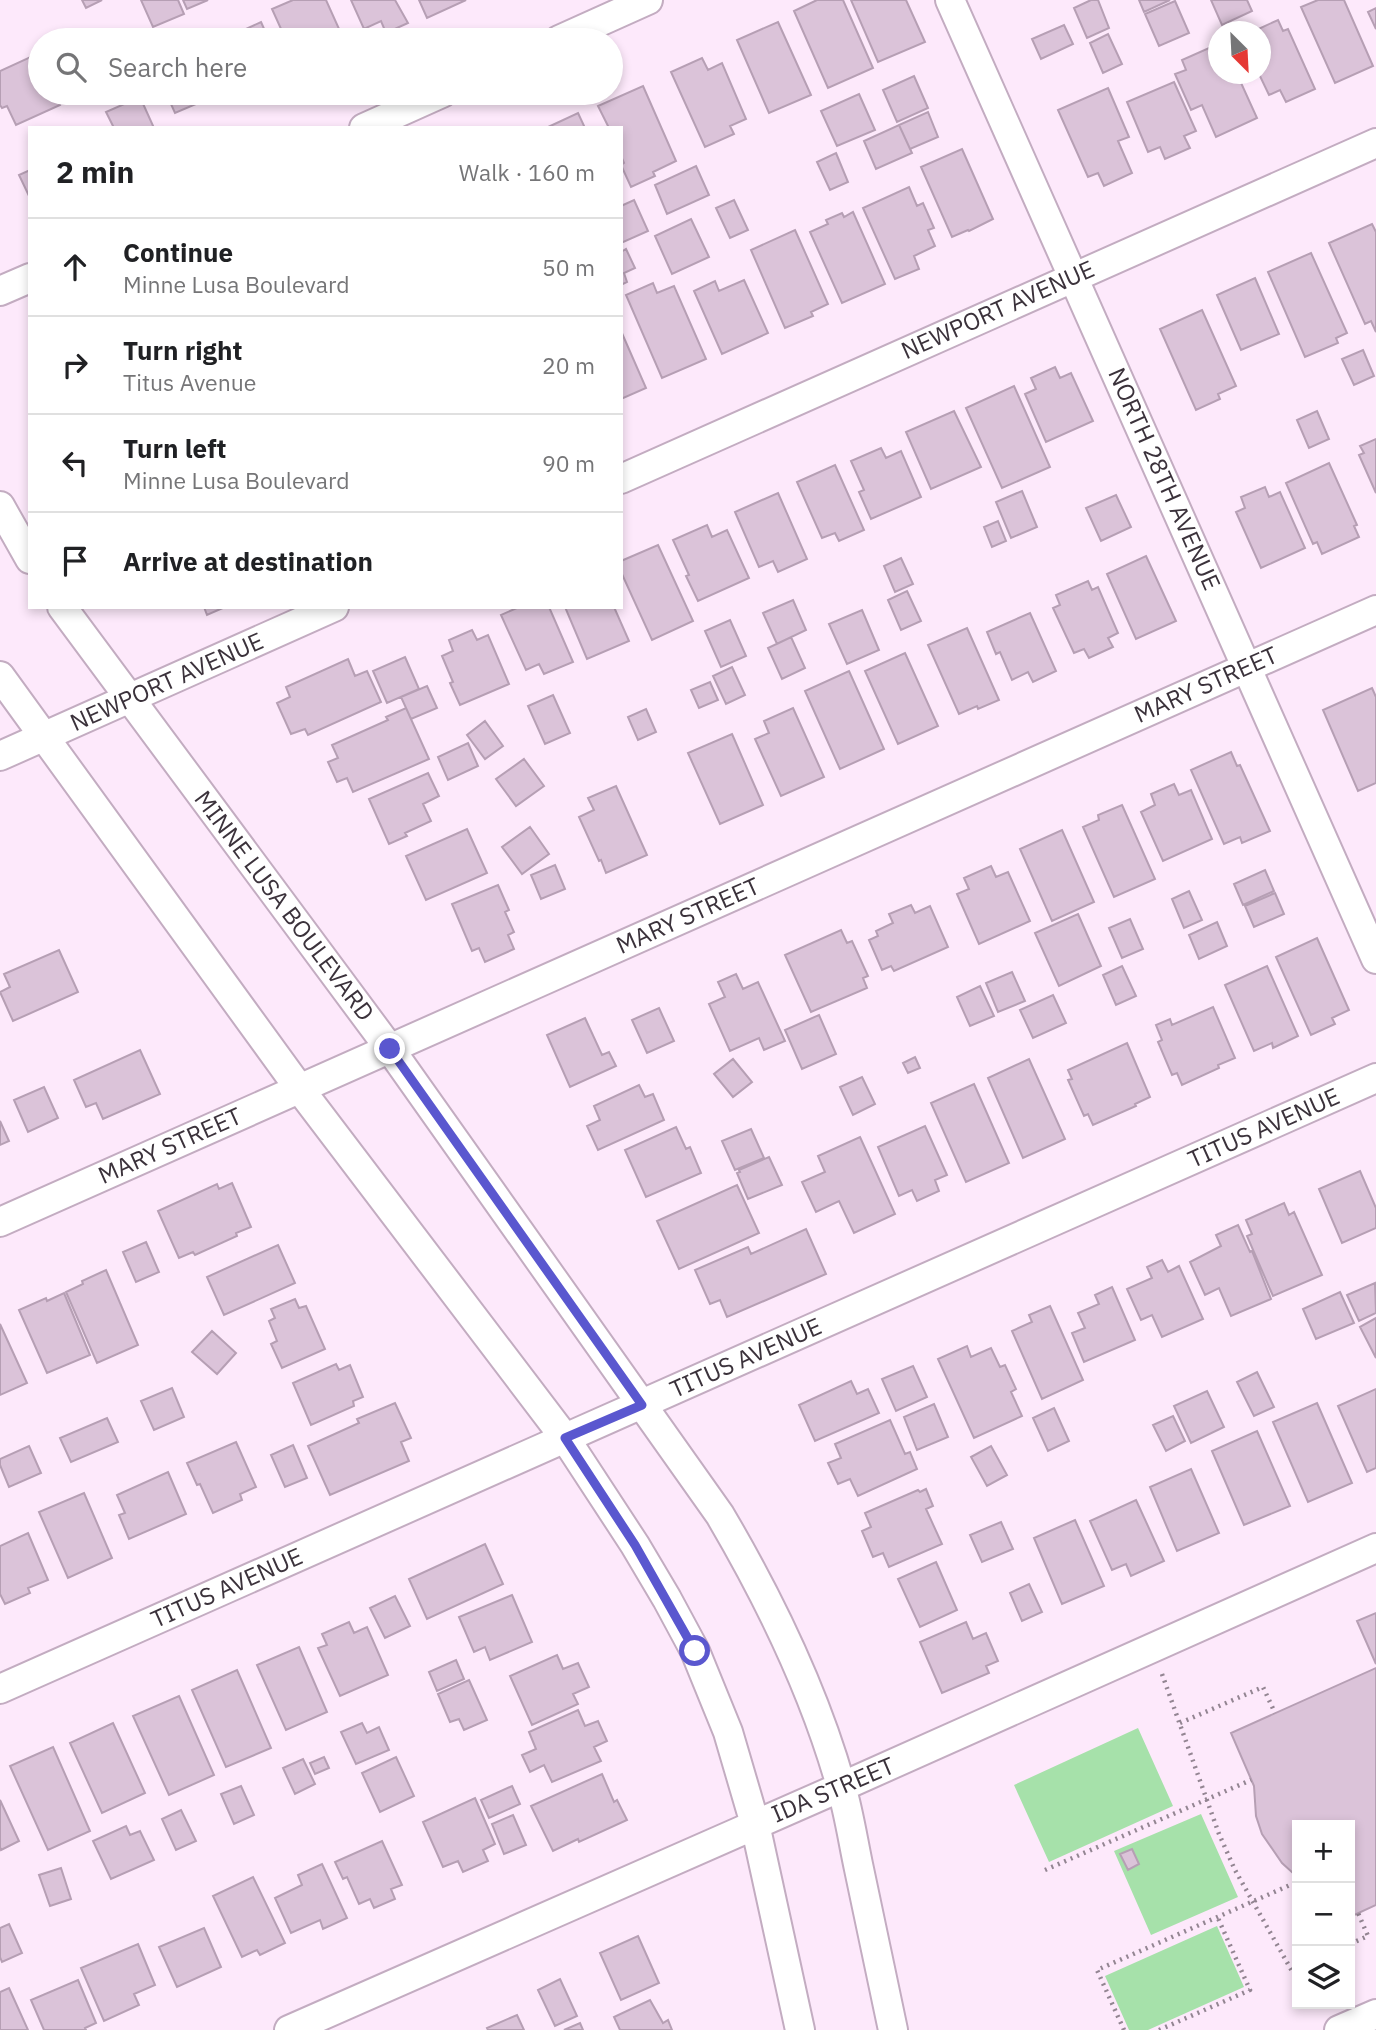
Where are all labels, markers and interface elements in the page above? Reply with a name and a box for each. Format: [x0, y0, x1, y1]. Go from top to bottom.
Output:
north arrow [1208, 21, 1271, 84]
search box [28, 28, 623, 105]
icon: search [52, 48, 90, 86]
text: Search here [108, 50, 247, 84]
text: 2 min [56, 152, 134, 191]
text: Walk · 160 m [459, 157, 595, 187]
text: Continue [123, 235, 233, 269]
icon: ahead [56, 248, 94, 286]
text: 50 m [542, 252, 595, 282]
street label: NEWPORT AVENUE [896, 252, 1099, 366]
text: Minne Lusa Boulevard [123, 269, 350, 299]
text: Turn right [123, 333, 242, 367]
icon: right [56, 346, 94, 384]
text: 20 m [542, 350, 595, 380]
street label: NORTH 28TH AVENUE [1101, 362, 1228, 595]
text: Titus Avenue [123, 367, 256, 397]
text: Turn left [123, 431, 226, 465]
icon: left [56, 444, 94, 482]
text: 90 m [542, 448, 595, 478]
text: Minne Lusa Boulevard [123, 465, 350, 495]
icon: arrive [56, 542, 94, 580]
text: Arrive at destination [123, 544, 373, 578]
street label: NEWPORT AVENUE [65, 624, 268, 738]
street label: MARY STREET [1129, 638, 1283, 730]
street label: MINNE LUSA BOULEVARD [188, 784, 382, 1027]
street label: MARY STREET [611, 869, 765, 961]
route end [374, 1033, 405, 1064]
street label: TITUS AVENUE [1183, 1079, 1344, 1175]
street label: MARY STREET [93, 1099, 247, 1191]
street label: TITUS AVENUE [665, 1309, 826, 1405]
street label: TITUS AVENUE [146, 1539, 307, 1635]
route start [679, 1635, 710, 1666]
street label: IDA STREET [766, 1749, 899, 1829]
map controls [1292, 1820, 1355, 2009]
button: + [1292, 1820, 1355, 1883]
button: − [1292, 1883, 1355, 1946]
button: layers [1292, 1946, 1355, 2009]

